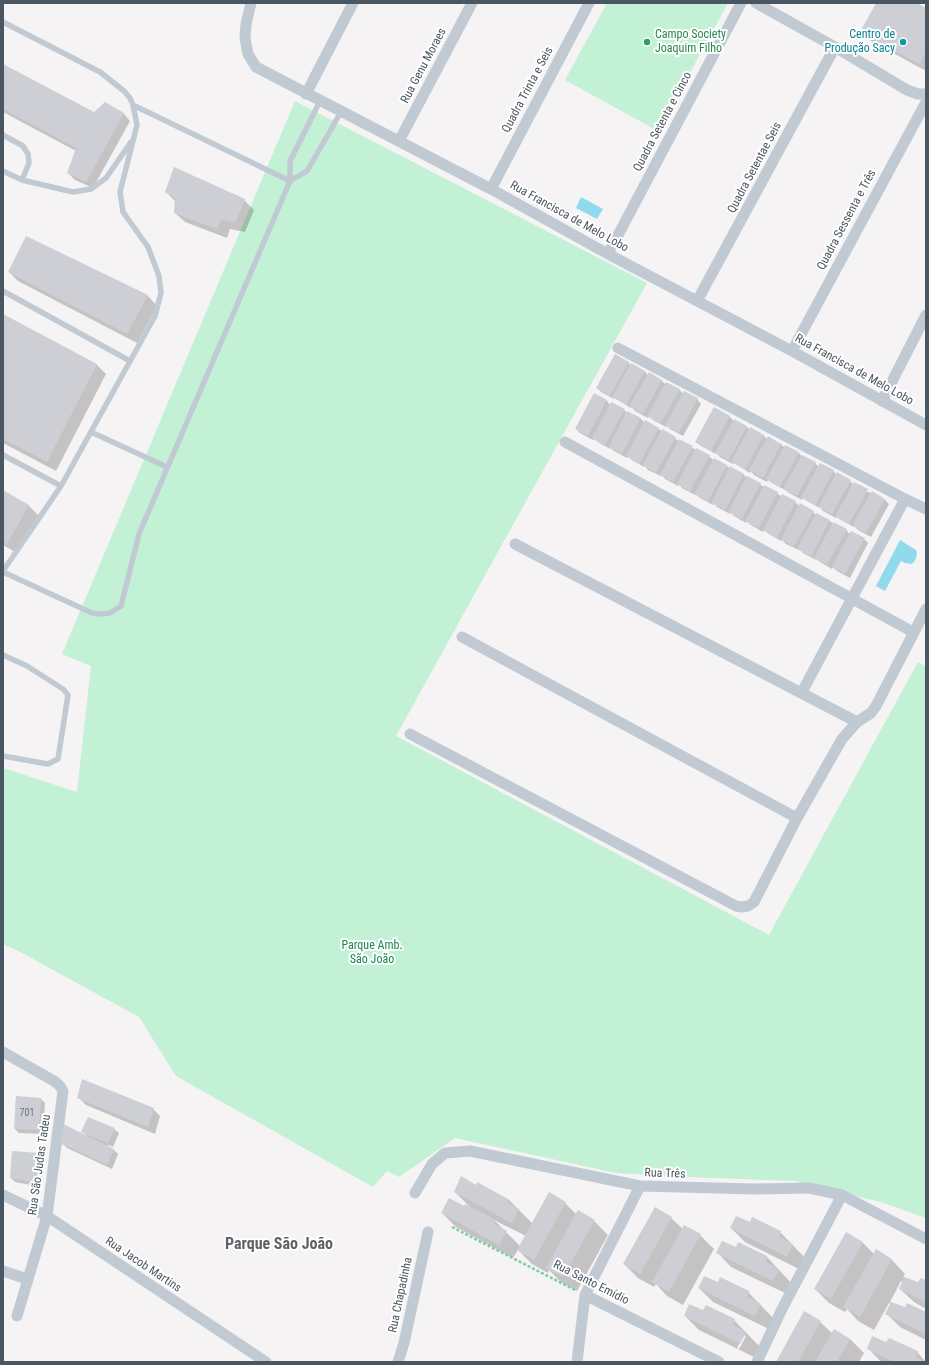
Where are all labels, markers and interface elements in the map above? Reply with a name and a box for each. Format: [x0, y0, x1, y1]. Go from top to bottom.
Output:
street label: Rua Genu Moraes [398, 26, 450, 106]
place label: Campo Society Joaquim Filho [655, 28, 726, 56]
place label: Centro de Produção Sacy [824, 28, 895, 56]
marker: Campo Society Joaquim Filho [642, 37, 652, 47]
marker: Centro de Produção Sacy [898, 37, 908, 47]
street label: Quadra Trinta e Seis [499, 45, 557, 135]
street label: Quadra Setenta e Cinco [631, 70, 695, 174]
street label: Quadra Setentae Seis [725, 120, 785, 216]
street label: Quadra Sessenta e Três [814, 167, 880, 273]
street label: Rua Francisca de Melo Lobo [507, 178, 631, 256]
street label: Rua Francisca de Melo Lobo [792, 331, 916, 409]
park label: Parque Amb. São João [341, 939, 403, 967]
house number: 701 [20, 1107, 34, 1119]
street label: Rua São Judas Tadeu [26, 1114, 54, 1216]
street label: Rua Três [644, 1166, 686, 1182]
street label: Rua Jacob Martins [102, 1234, 184, 1296]
district label: Parque São João [225, 1235, 333, 1255]
street label: Rua Chapadinha [386, 1256, 416, 1334]
street label: Rua Santo Emídio [551, 1258, 631, 1308]

